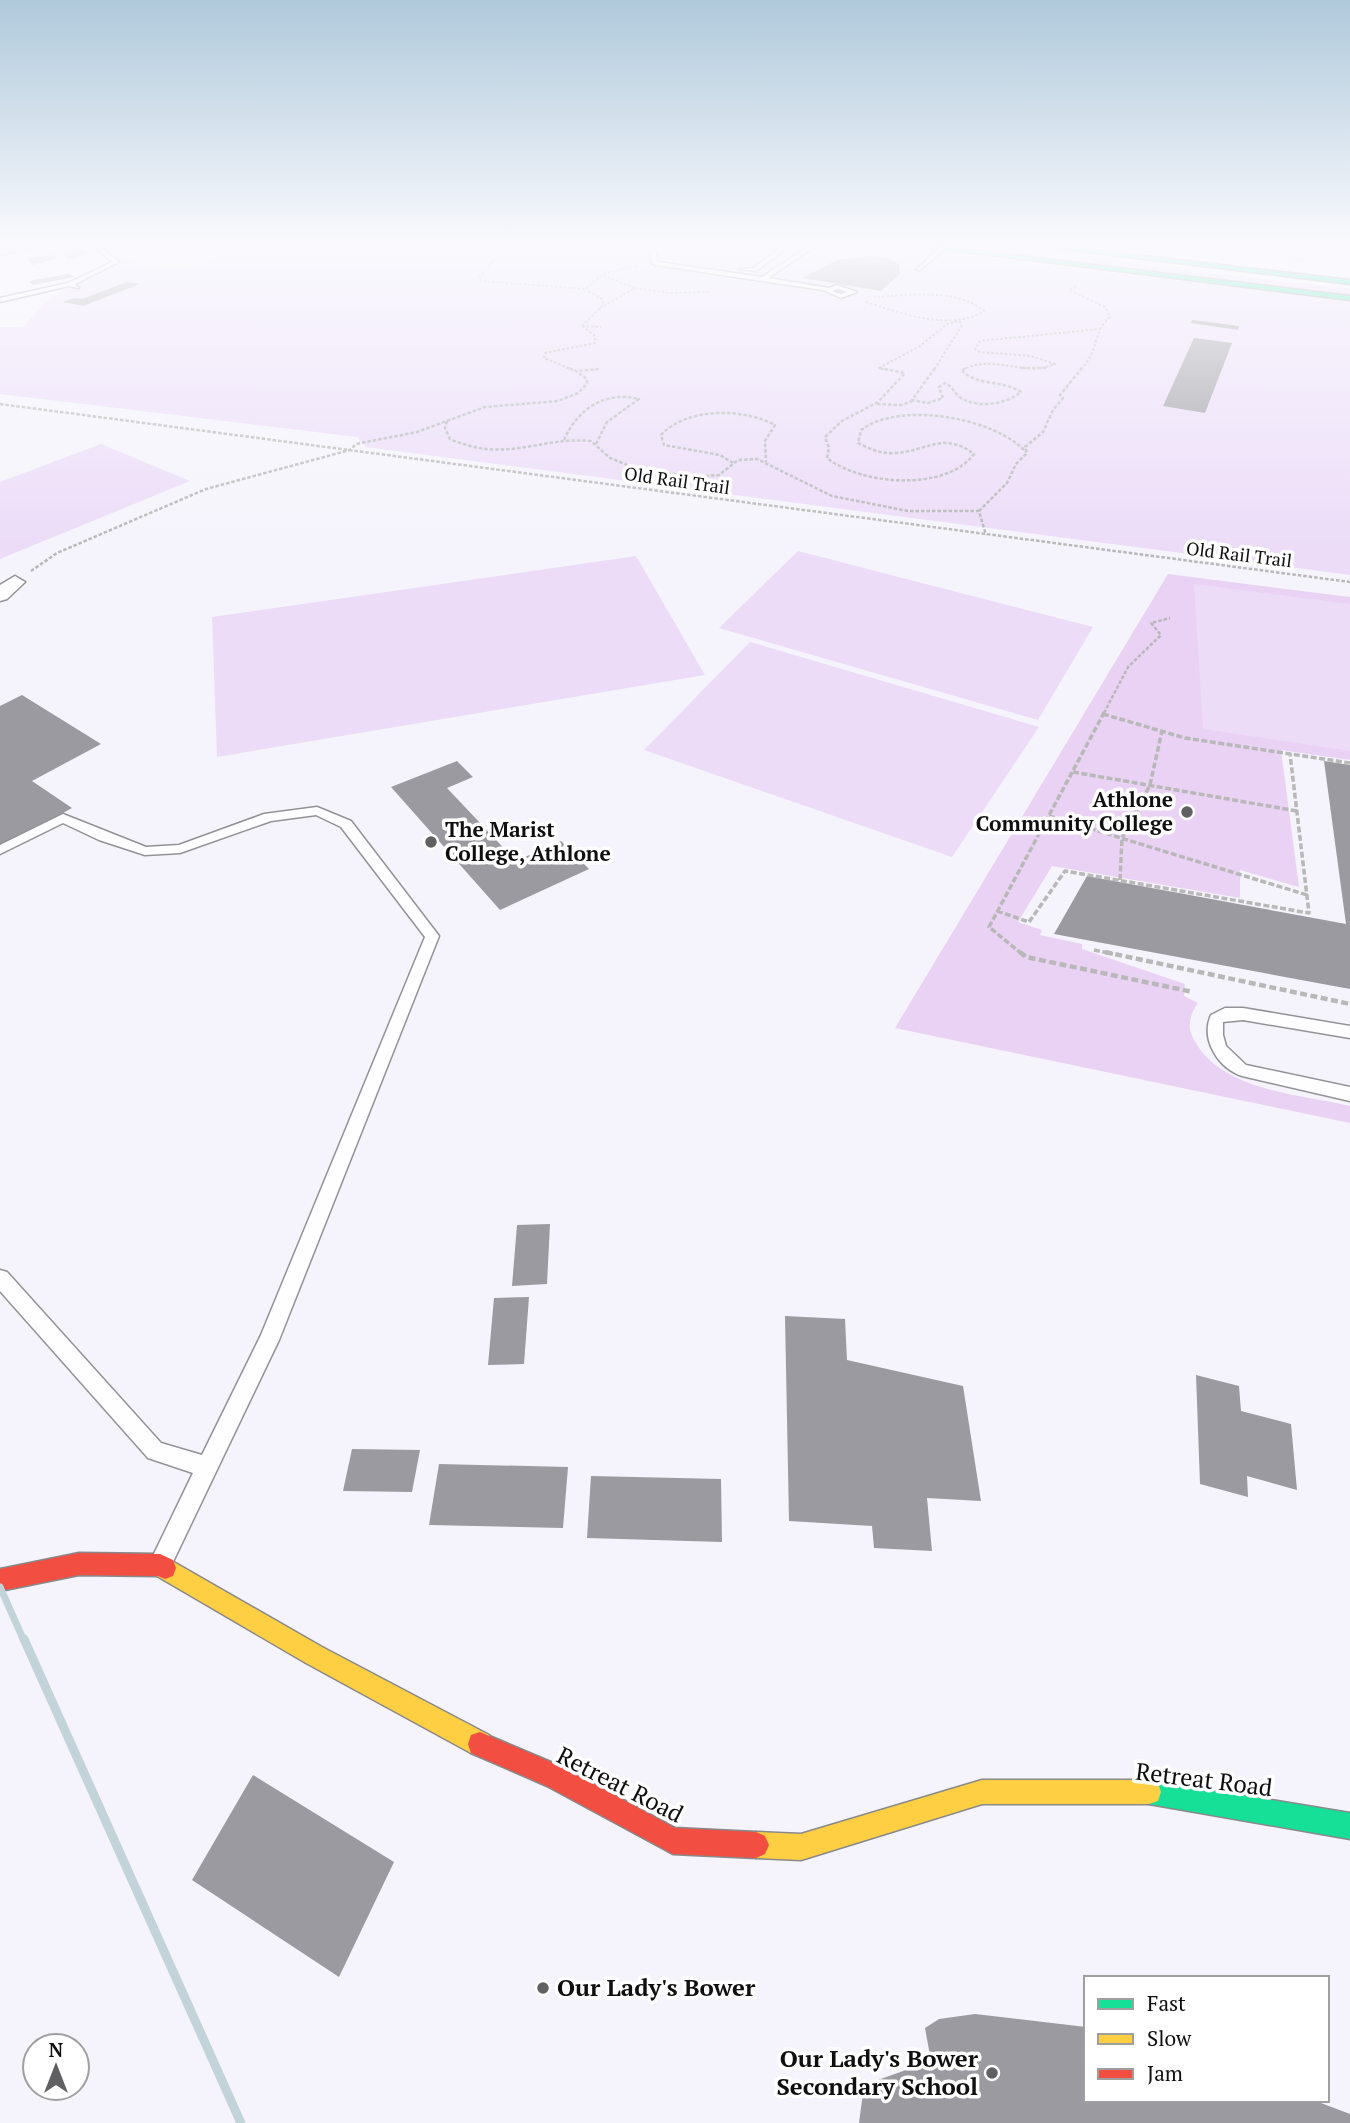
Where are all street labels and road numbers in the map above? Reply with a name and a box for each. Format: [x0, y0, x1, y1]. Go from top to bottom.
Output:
street label: Old Rail Trail [623, 461, 731, 499]
street label: Old Rail Trail [1185, 536, 1293, 572]
street label: Retreat Road [552, 1739, 689, 1830]
street label: Retreat Road [1134, 1755, 1274, 1803]

